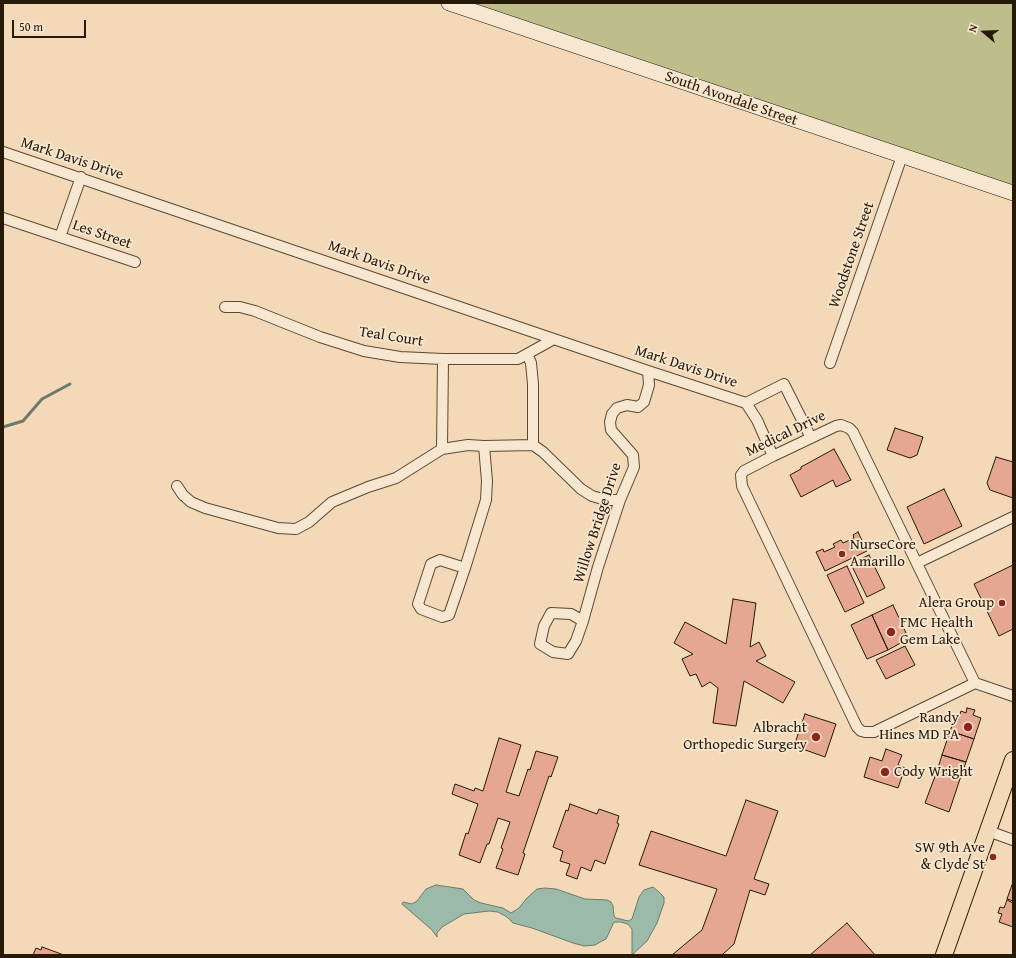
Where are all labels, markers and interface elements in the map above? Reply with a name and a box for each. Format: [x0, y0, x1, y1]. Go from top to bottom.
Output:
scale bar [14, 12, 88, 38]
north arrow [964, 12, 1004, 52]
text: 50 m [19, 18, 43, 35]
text: N [964, 22, 981, 34]
street label: South Avondale Street [662, 68, 800, 130]
street label: Mark Davis Drive [18, 134, 126, 184]
street label: Woodstone Street [825, 200, 879, 310]
street label: Les Street [70, 216, 134, 254]
street label: Mark Davis Drive [325, 237, 433, 289]
street label: Teal Court [358, 323, 424, 351]
street label: Mark Davis Drive [632, 342, 740, 392]
street label: Medical Drive [743, 407, 829, 461]
street label: Willow Bridge Drive [570, 461, 626, 585]
place label: NurseCore Amarillo [850, 536, 916, 571]
marker: NurseCore Amarillo [837, 549, 847, 559]
place label: Alera Group [919, 594, 994, 612]
marker: Alera Group [997, 598, 1007, 608]
place label: FMC Health Gem Lake [900, 614, 973, 649]
marker: FMC Health Gem Lake [885, 626, 897, 638]
place label: Randy Hines MD PA [879, 709, 959, 744]
place label: Albracht Orthopedic Surgery [683, 719, 807, 754]
marker: Randy Hines MD PA [962, 721, 974, 733]
marker: Albracht Orthopedic Surgery [810, 731, 822, 743]
place label: Cody Wright [894, 763, 973, 781]
marker: Cody Wright [879, 766, 891, 778]
place label: SW 9th Ave & Clyde St [915, 839, 985, 874]
marker: SW 9th Ave & Clyde St [988, 852, 998, 862]

